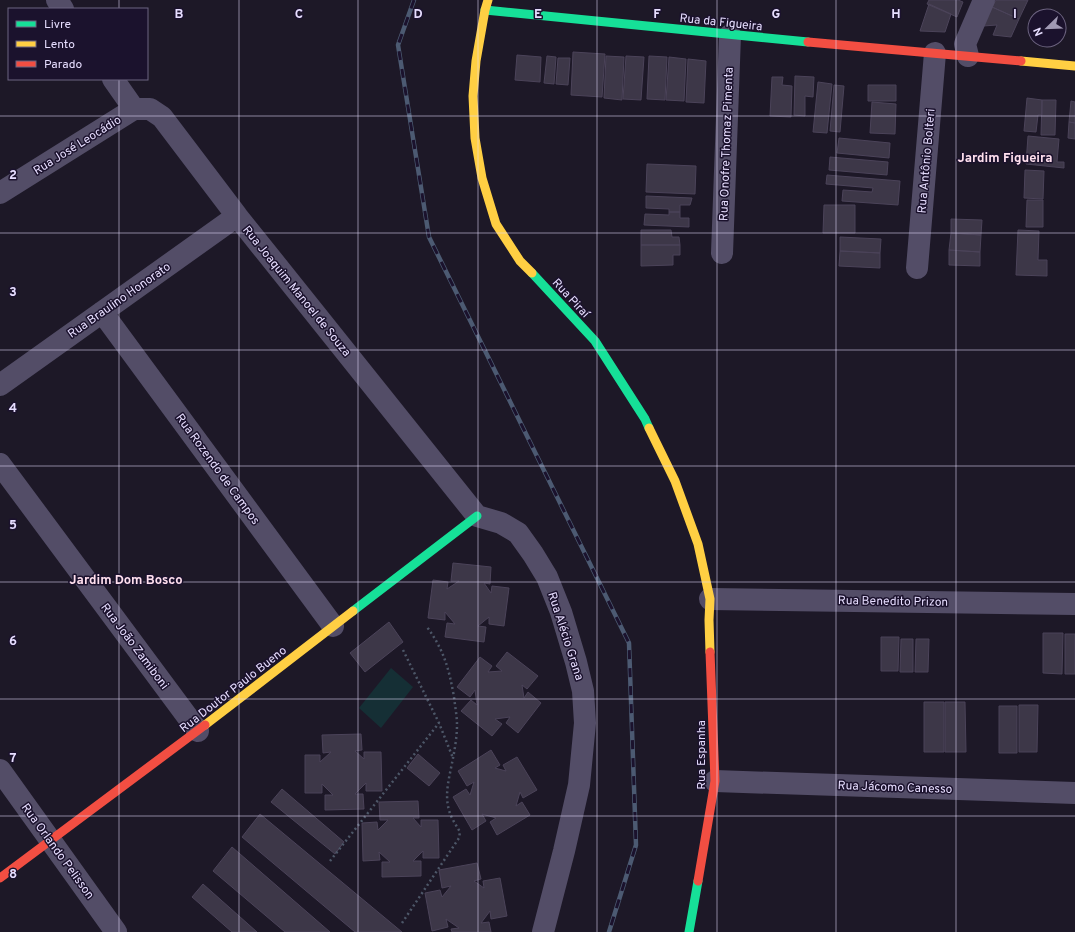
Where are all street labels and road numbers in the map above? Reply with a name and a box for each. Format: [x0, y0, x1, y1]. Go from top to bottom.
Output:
street label: Rua da Figueira [679, 11, 763, 35]
street label: Rua Onofre Thomaz Pimenta [716, 67, 738, 221]
street label: Rua Antônio Bolteri [914, 108, 940, 214]
street label: Rua José Leocádio [31, 112, 125, 179]
street label: Rua Joaquim Manoel de Souza [238, 223, 354, 360]
street label: Rua Braulino Honorato [65, 259, 174, 342]
street label: Rua Piraí [548, 276, 593, 322]
street label: Rua Rozendo de Campos [171, 411, 263, 528]
street label: Rua Alécio Grana [543, 590, 587, 682]
street label: Rua Benedito Prizon [838, 593, 948, 611]
street label: Rua João Zamiboni [97, 600, 172, 693]
street label: Rua Doutor Paulo Bueno [177, 643, 291, 737]
street label: Rua Espanha [694, 720, 710, 790]
street label: Rua Jácomo Canesso [837, 778, 953, 798]
street label: Rua Orlando Pelisson [17, 800, 97, 903]

